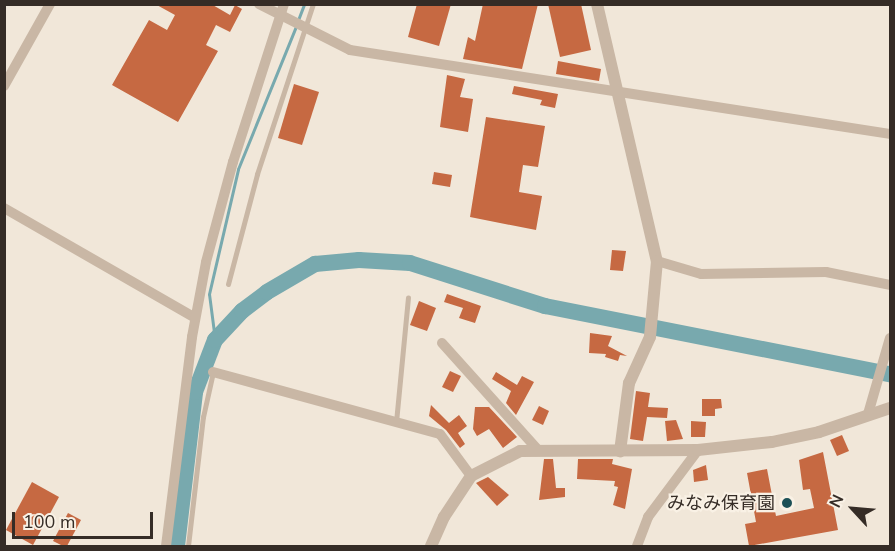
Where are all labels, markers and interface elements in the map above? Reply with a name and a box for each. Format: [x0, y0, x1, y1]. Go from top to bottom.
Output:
north arrow [823, 479, 883, 539]
text: N [824, 491, 849, 511]
place label: みなみ保育園 [667, 492, 775, 514]
marker: みなみ保育園 [780, 496, 794, 510]
scale bar [15, 500, 156, 538]
text: 100 m [23, 510, 75, 534]

